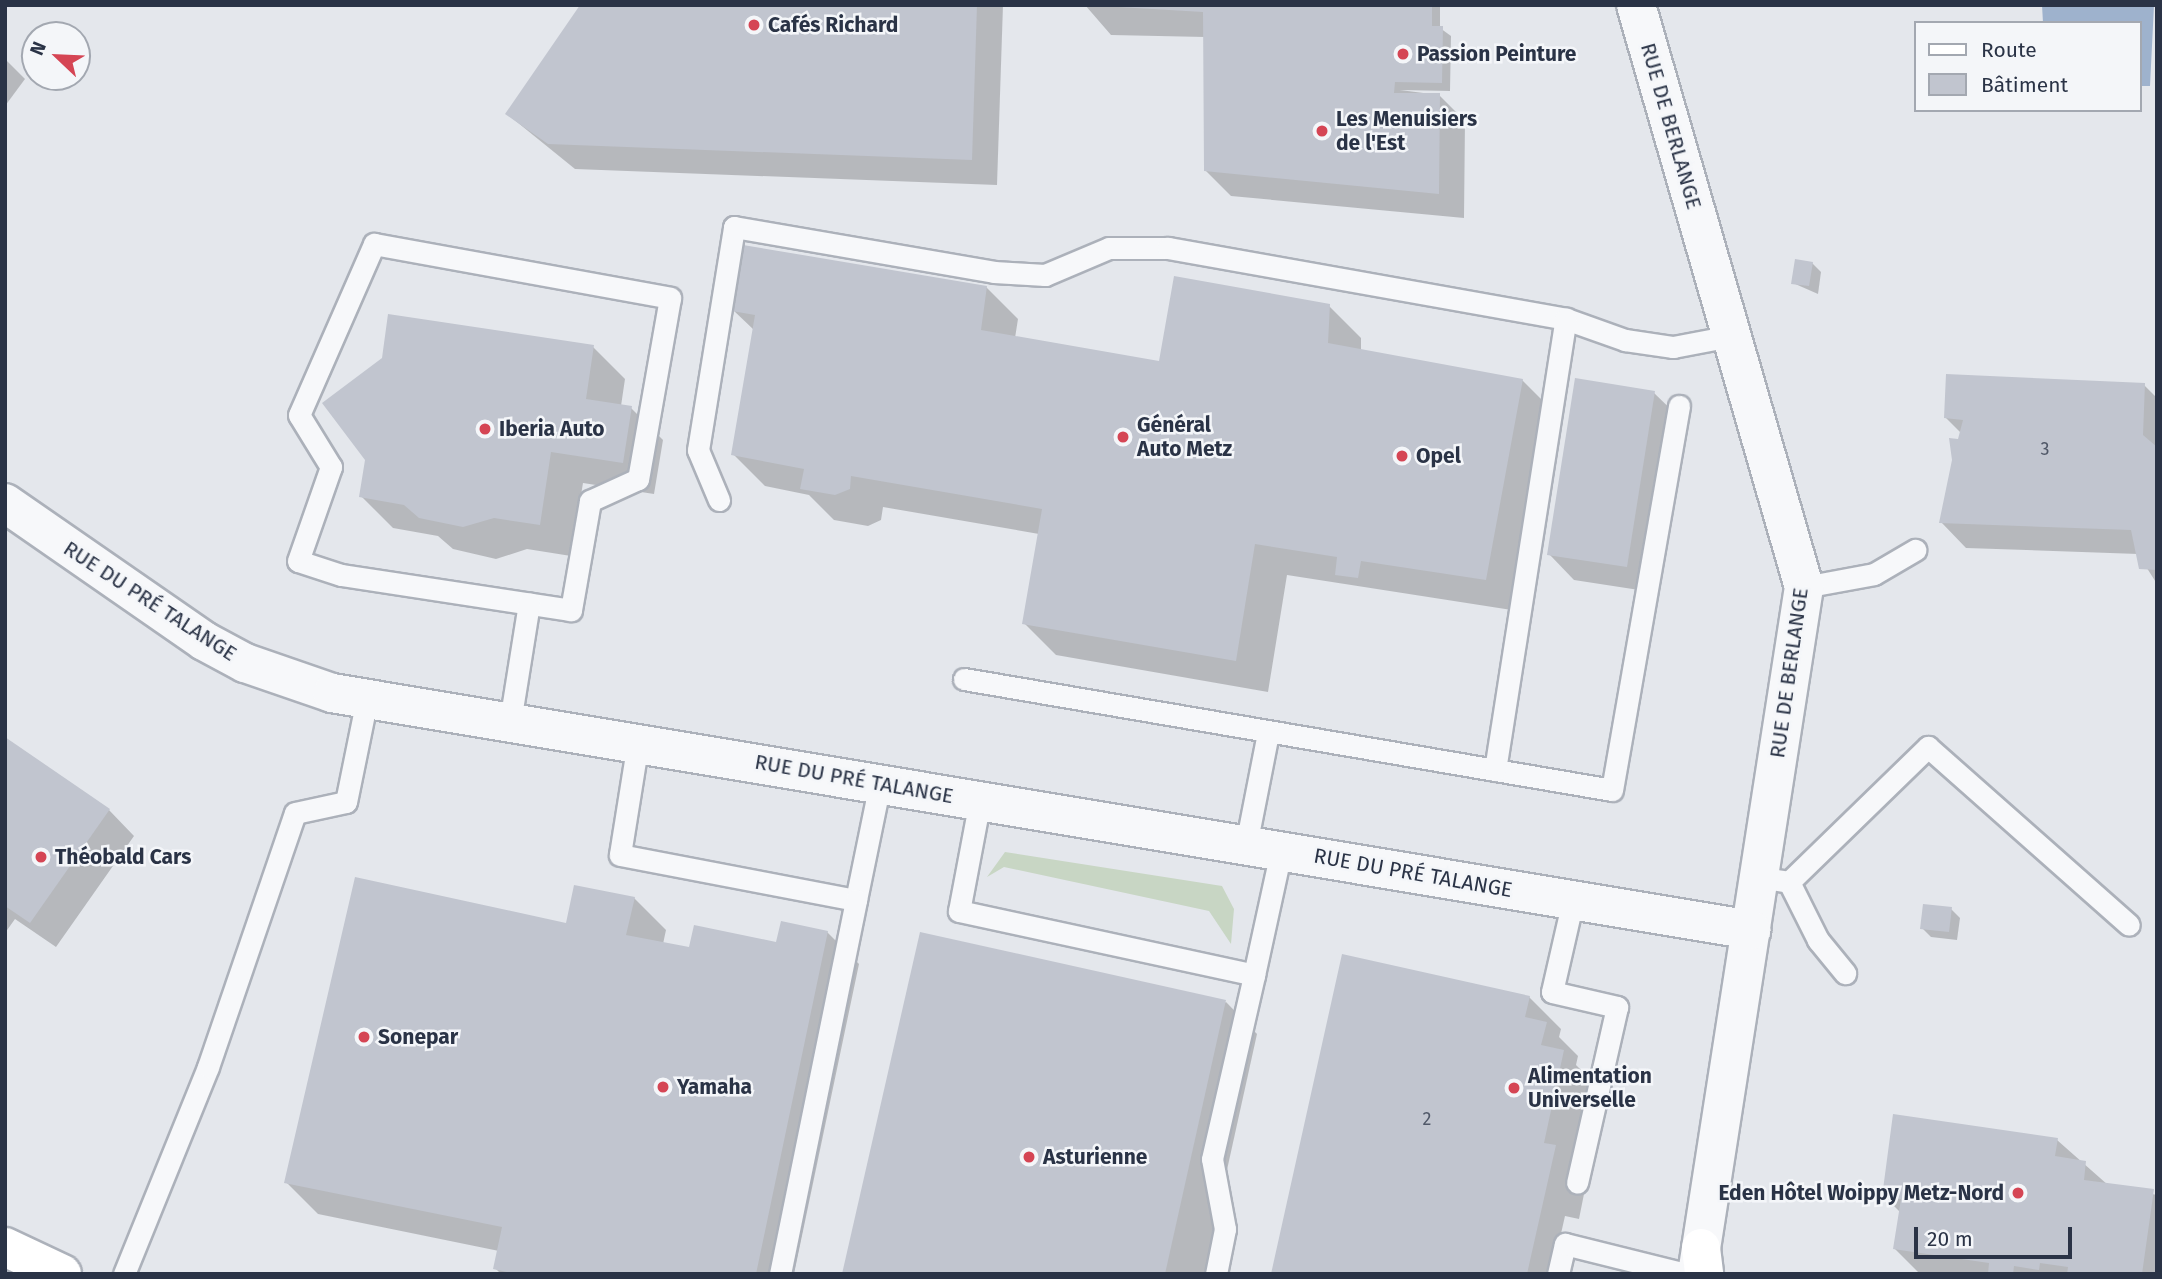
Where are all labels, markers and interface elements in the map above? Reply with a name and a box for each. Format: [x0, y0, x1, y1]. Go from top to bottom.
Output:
place label: Cafés Richard [768, 12, 898, 38]
marker: Cafés Richard [746, 17, 762, 33]
north arrow [21, 21, 91, 91]
legend [1913, 21, 2141, 112]
text: Route [1981, 37, 2037, 63]
text: N [25, 38, 51, 59]
street label: RUE DE BERLANGE [1635, 40, 1707, 212]
place label: Passion Peinture [1417, 41, 1576, 67]
marker: Passion Peinture [1395, 46, 1411, 62]
text: Bâtiment [1981, 72, 2068, 98]
place label: Les Menuisiers de l'Est [1336, 106, 1477, 156]
marker: Les Menuisiers de l'Est [1314, 123, 1330, 139]
place label: Général Auto Metz [1137, 412, 1232, 462]
place label: Iberia Auto [499, 416, 605, 442]
marker: Iberia Auto [477, 421, 493, 437]
marker: Général Auto Metz [1115, 429, 1131, 445]
house number: 3 [2041, 438, 2049, 460]
place label: Opel [1416, 443, 1461, 469]
marker: Opel [1394, 448, 1410, 464]
street label: RUE DU PRÉ TALANGE [59, 536, 241, 666]
street label: RUE DE BERLANGE [1765, 586, 1813, 760]
street label: RUE DU PRÉ TALANGE [753, 749, 955, 809]
street label: RUE DU PRÉ TALANGE [1312, 843, 1514, 903]
place label: Théobald Cars [55, 844, 191, 870]
marker: Théobald Cars [33, 849, 49, 865]
place label: Sonepar [378, 1024, 458, 1050]
marker: Sonepar [356, 1029, 372, 1045]
place label: Alimentation Universelle [1528, 1063, 1652, 1113]
place label: Yamaha [677, 1074, 752, 1100]
marker: Yamaha [655, 1079, 671, 1095]
marker: Alimentation Universelle [1506, 1080, 1522, 1096]
house number: 2 [1423, 1108, 1431, 1130]
place label: Asturienne [1043, 1144, 1147, 1170]
marker: Asturienne [1021, 1149, 1037, 1165]
place label: Eden Hôtel Woippy Metz-Nord [1718, 1180, 2004, 1206]
marker: Eden Hôtel Woippy Metz-Nord [2010, 1185, 2026, 1201]
scale bar [1917, 1212, 2074, 1256]
text: 20 m [1927, 1226, 1973, 1252]

